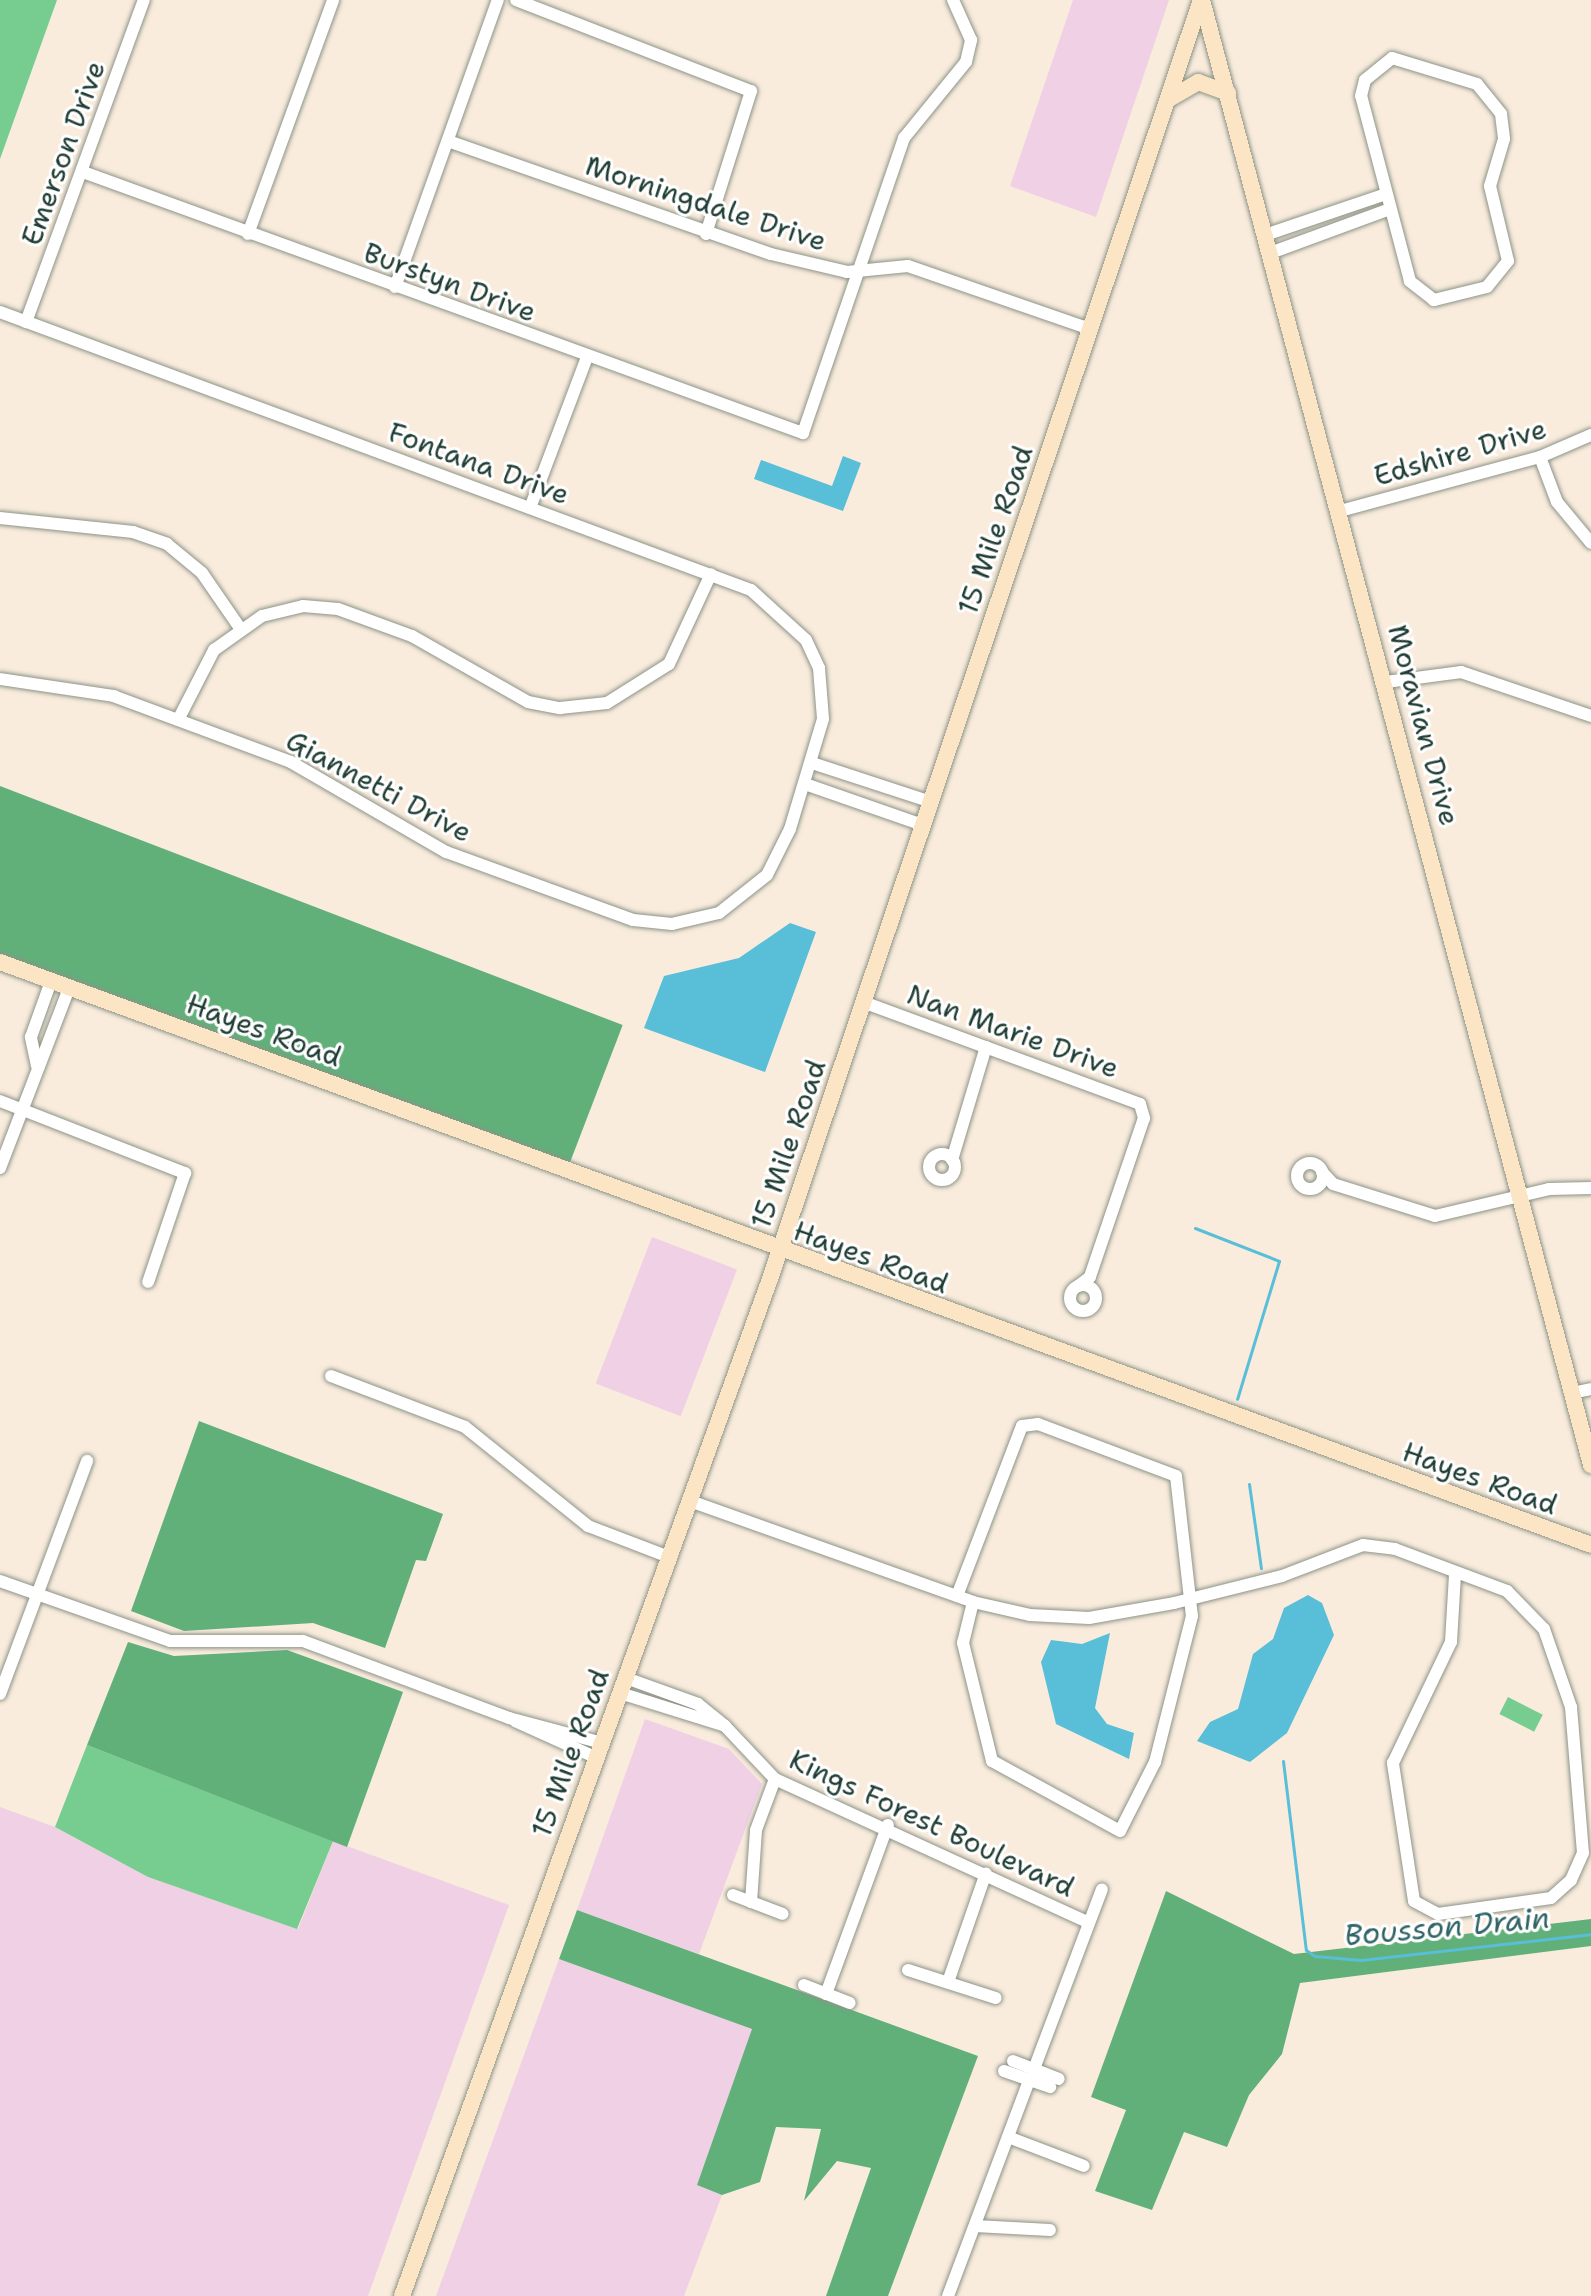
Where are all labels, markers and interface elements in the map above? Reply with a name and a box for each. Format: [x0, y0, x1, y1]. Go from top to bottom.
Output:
street label: Emerson Drive [14, 56, 112, 250]
street label: Morningdale Drive [581, 148, 831, 258]
street label: Burstyn Drive [359, 235, 541, 329]
street label: Edshire Drive [1370, 411, 1550, 493]
street label: Fontana Drive [384, 415, 574, 511]
street label: 15 Mile Road [950, 441, 1040, 619]
street label: Moravian Drive [1381, 621, 1467, 829]
street label: Giannetti Drive [280, 723, 478, 849]
street label: Nan Marie Drive [903, 977, 1123, 1085]
street label: Hayes Road [182, 986, 346, 1074]
street label: 15 Mile Road [743, 1055, 833, 1233]
street label: Hayes Road [789, 1213, 953, 1301]
street label: Hayes Road [1398, 1434, 1562, 1522]
street label: 15 Mile Road [524, 1664, 616, 1842]
street label: Kings Forest Boulevard [784, 1742, 1080, 1904]
water label: Bousson Drain [1343, 1900, 1551, 1954]

